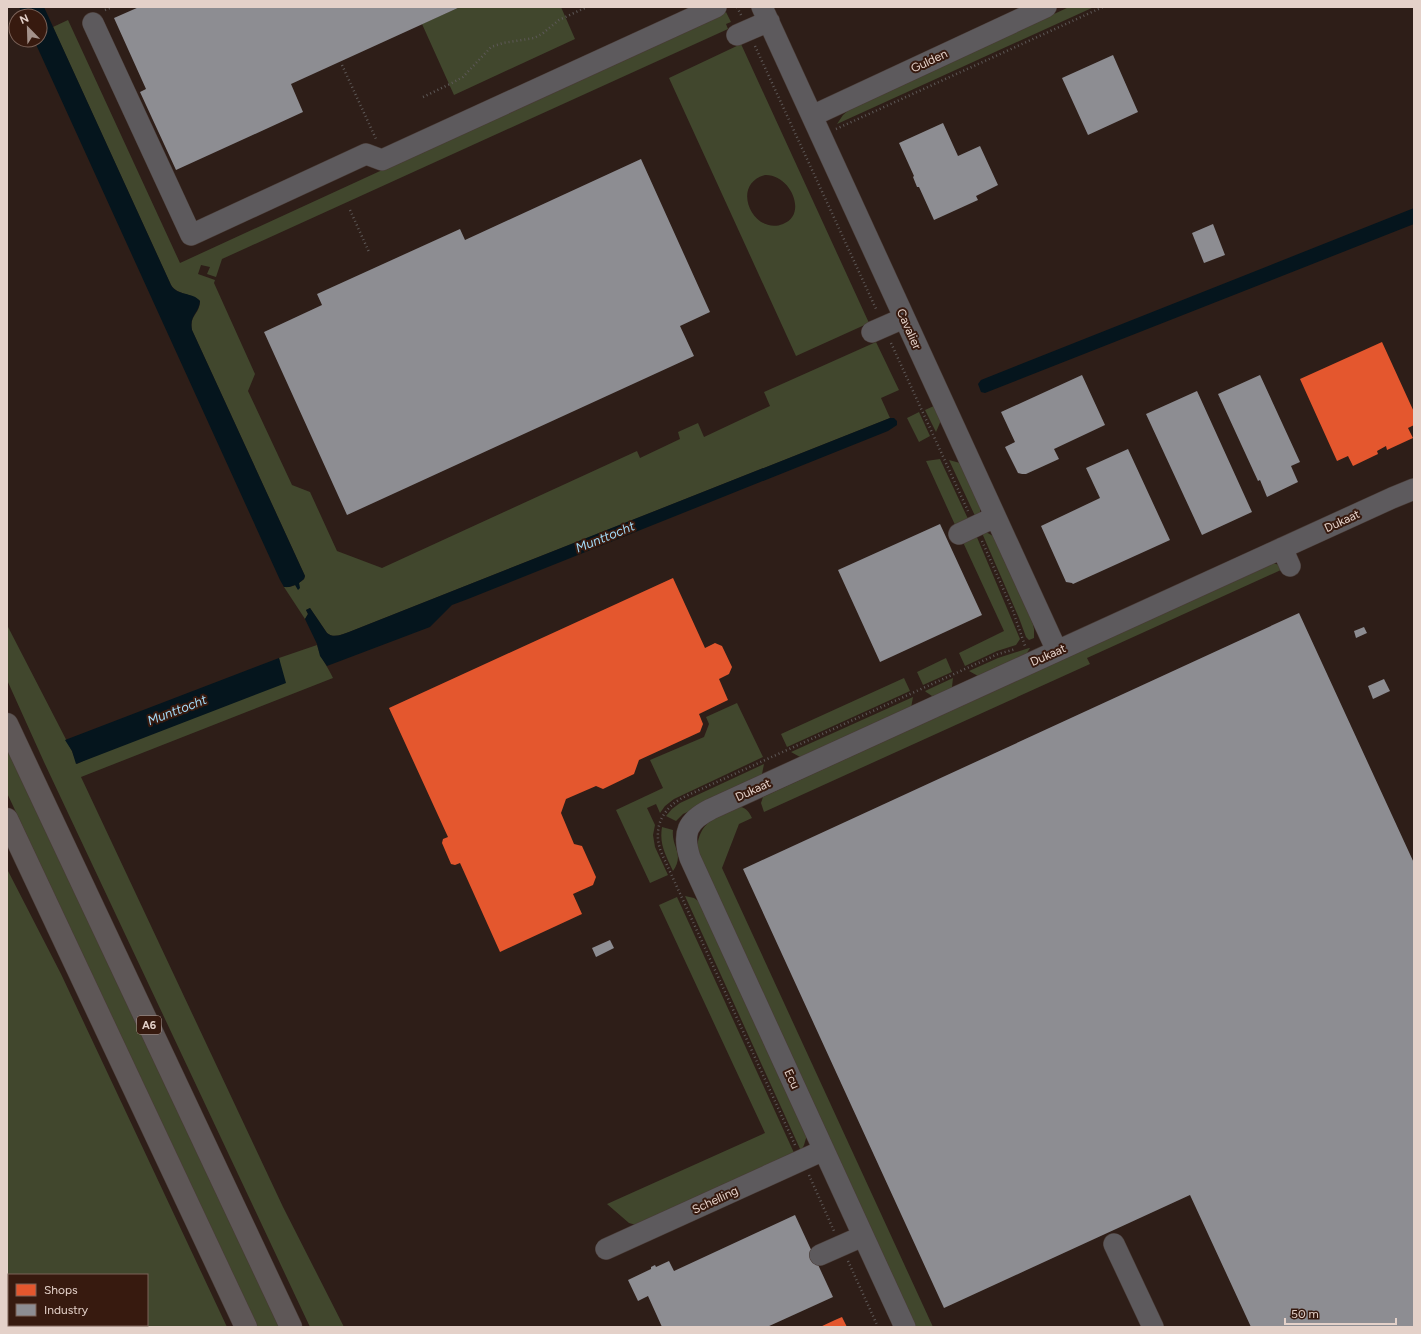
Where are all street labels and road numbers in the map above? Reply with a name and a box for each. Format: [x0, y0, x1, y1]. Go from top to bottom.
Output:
street label: Gulden [908, 46, 950, 76]
street label: Cavalier [894, 307, 924, 351]
street label: Dukaat [1322, 507, 1362, 535]
street label: Dukaat [1028, 641, 1068, 669]
street label: Dukaat [733, 776, 773, 804]
road number: A6 [137, 1016, 161, 1034]
street label: Ecu [781, 1067, 803, 1091]
street label: Schelling [690, 1183, 740, 1217]

